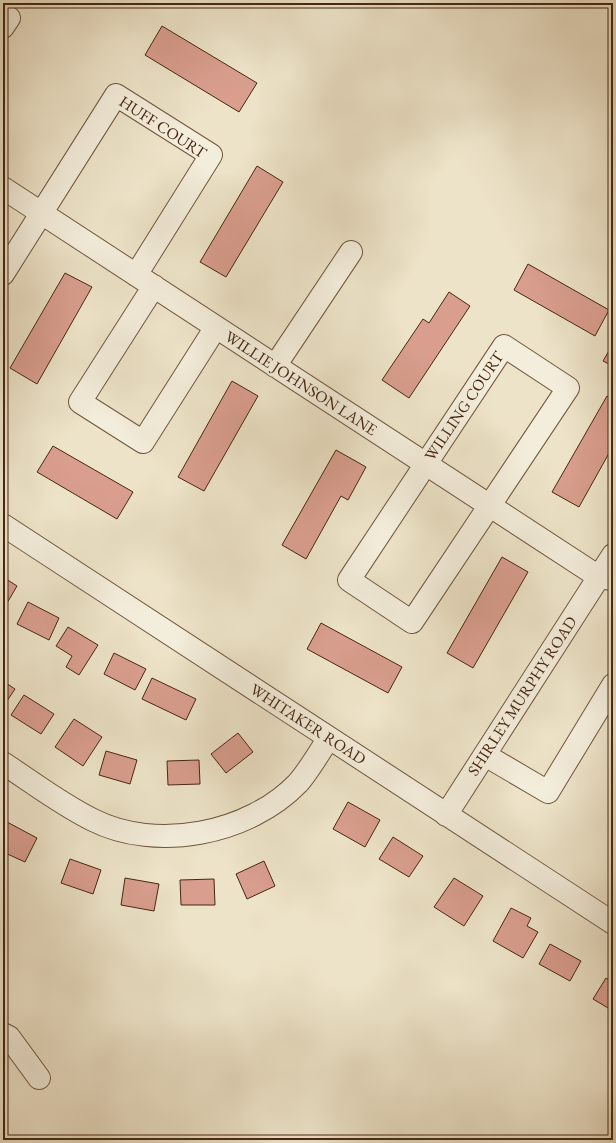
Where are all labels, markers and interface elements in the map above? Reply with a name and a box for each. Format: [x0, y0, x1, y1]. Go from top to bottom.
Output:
street label: HUFF COURT [115, 91, 211, 163]
street label: WILLIE JOHNSON LANE [221, 326, 381, 440]
street label: WILLING COURT [420, 347, 509, 465]
street label: SHIRLEY MURPHY ROAD [462, 612, 582, 780]
street label: WHITAKER ROAD [246, 679, 370, 769]

